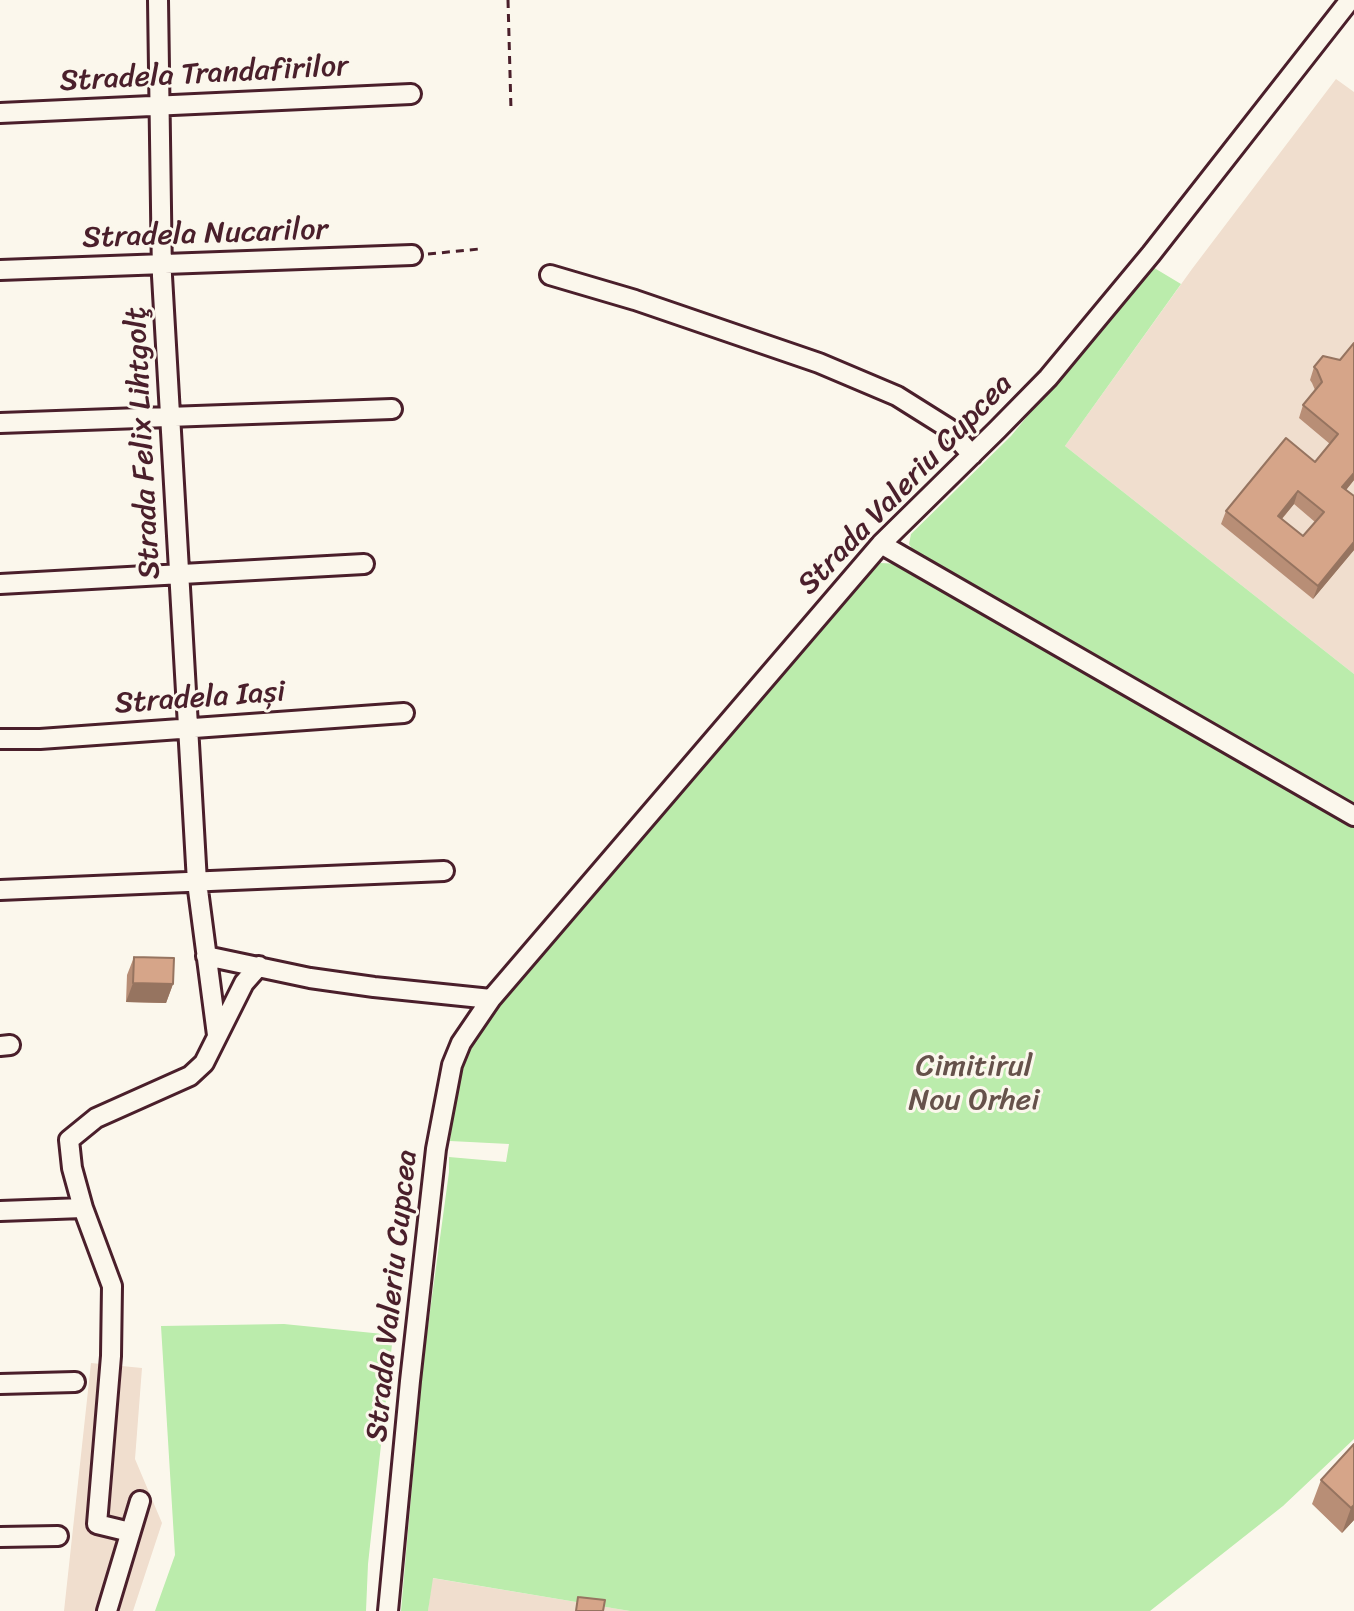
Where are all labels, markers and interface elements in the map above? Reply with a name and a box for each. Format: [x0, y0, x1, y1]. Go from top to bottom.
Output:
street label: Stradela Trandafirilor [59, 49, 349, 101]
street label: Stradela Nucarilor [82, 213, 328, 257]
street label: Strada Felix Lihtgolţ [119, 306, 169, 580]
street label: Strada Valeriu Cupcea [791, 367, 1021, 603]
street label: Stradela Iași [113, 675, 287, 723]
park label: Cimitirul Nou Orhei [908, 1049, 1040, 1120]
street label: Strada Valeriu Cupcea [360, 1148, 426, 1444]

